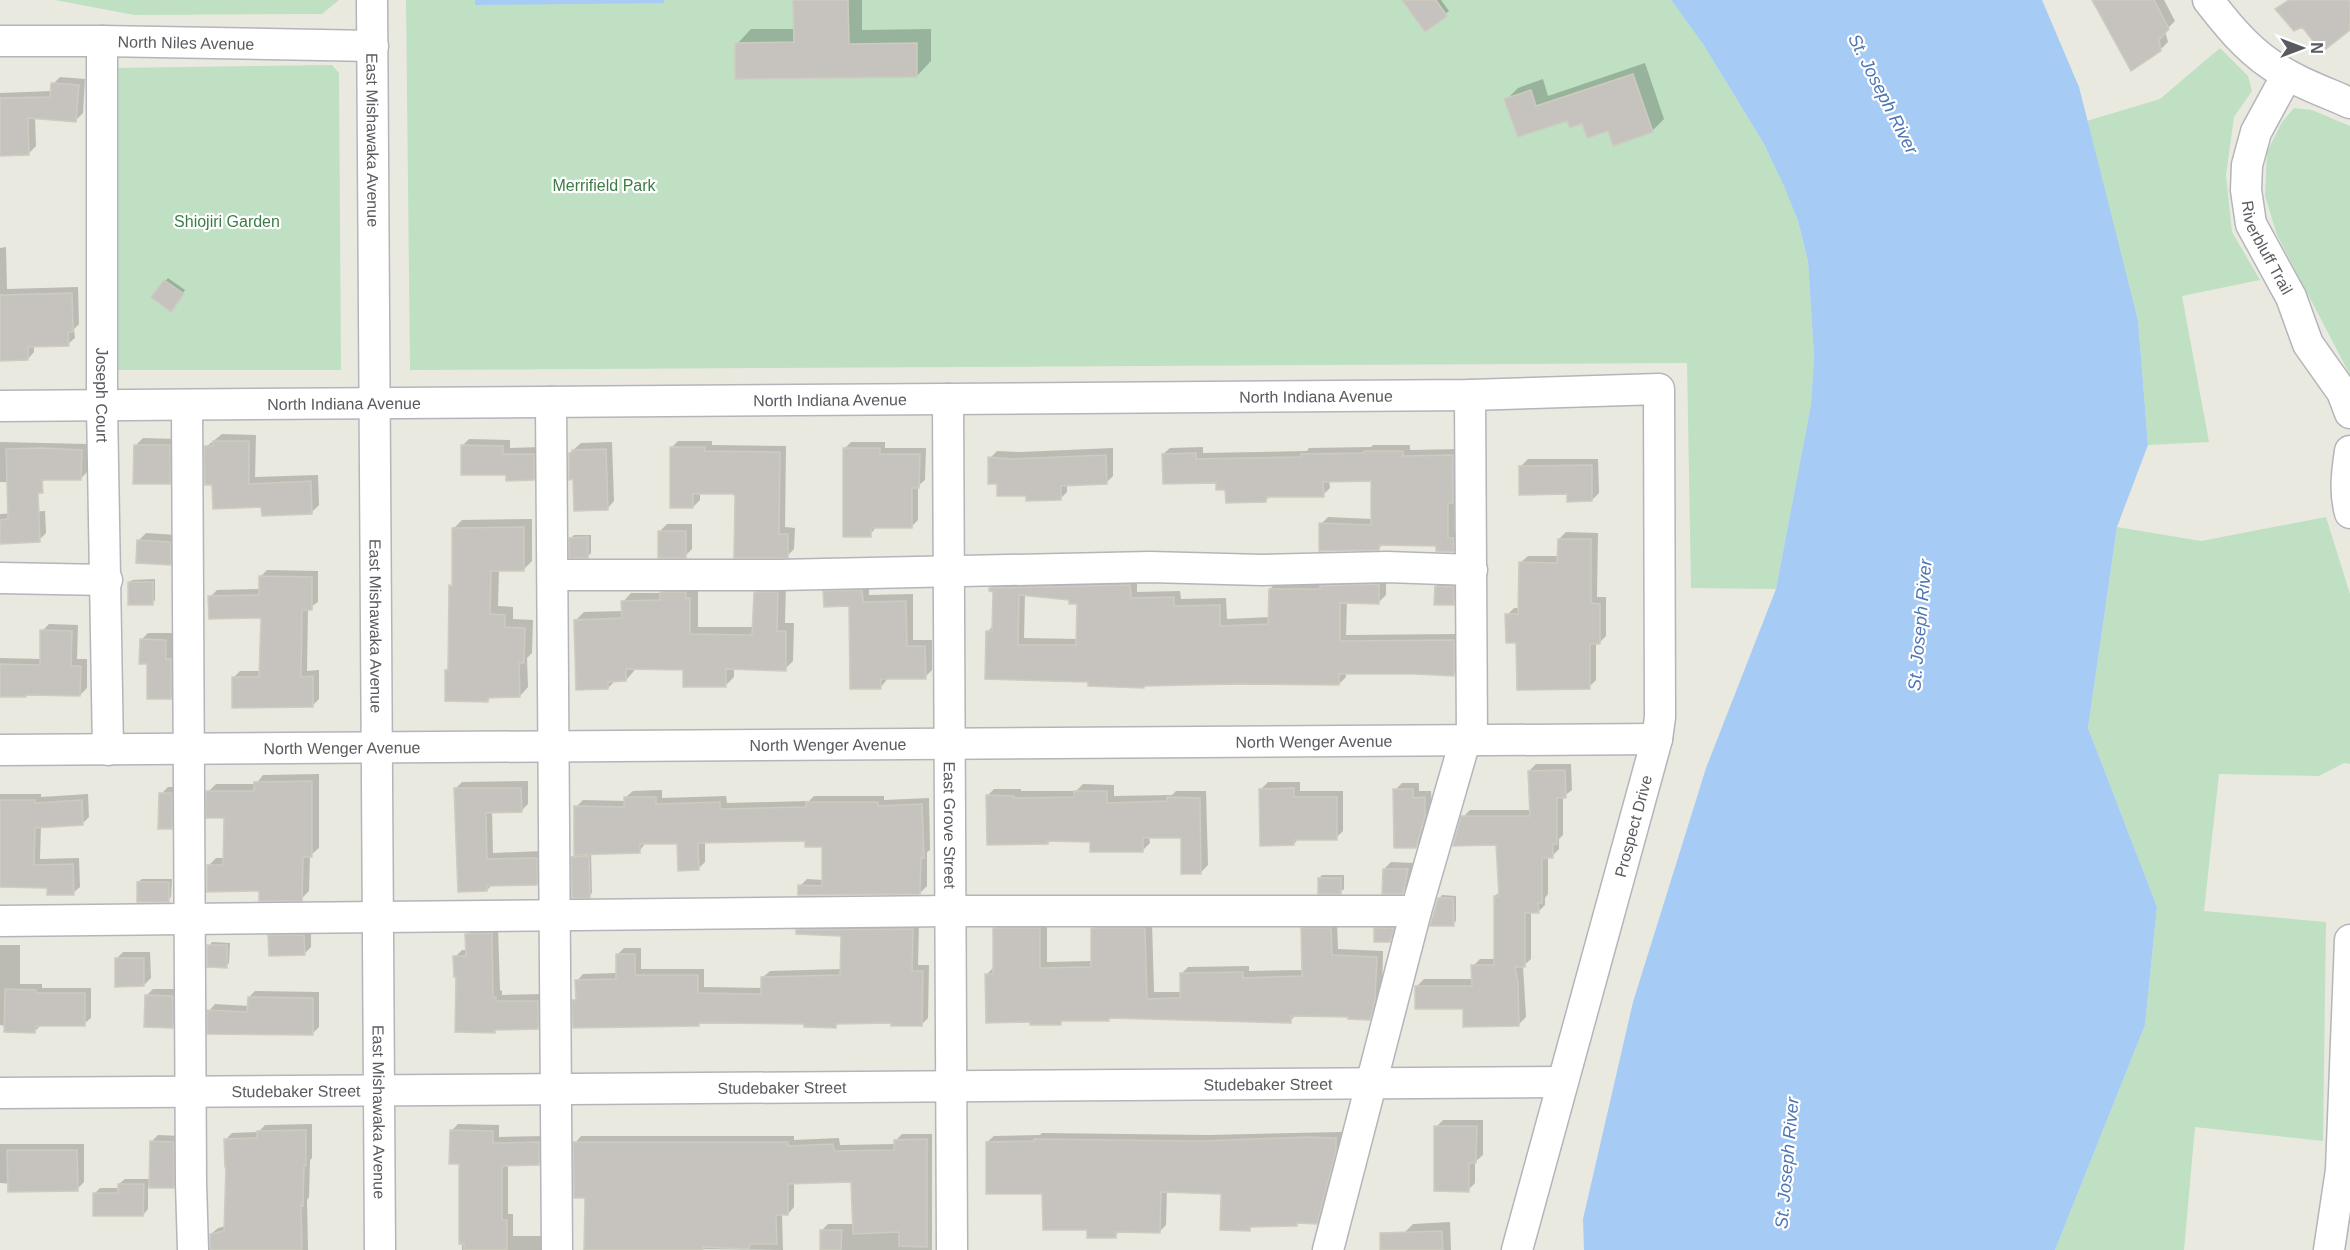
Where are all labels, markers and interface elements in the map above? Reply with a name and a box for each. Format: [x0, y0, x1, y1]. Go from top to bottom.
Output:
north arrow [2272, 18, 2332, 78]
water label: St. Joseph River [1844, 31, 1922, 158]
street label: North Niles Avenue [117, 33, 255, 53]
text: N [2308, 42, 2325, 54]
street label: East Mishawaka Avenue [363, 53, 381, 227]
park label: Merrifield Park [552, 177, 657, 194]
street label: Riverbluff Trail [2239, 200, 2296, 297]
park label: Shiojiri Garden [174, 213, 280, 230]
street label: Joseph Court [93, 347, 111, 443]
street label: North Indiana Avenue [1239, 388, 1393, 406]
street label: North Indiana Avenue [753, 391, 907, 409]
street label: North Indiana Avenue [267, 395, 421, 413]
street label: East Mishawaka Avenue [366, 539, 385, 713]
water label: St. Joseph River [1904, 557, 1936, 692]
street label: North Wenger Avenue [1235, 733, 1393, 751]
street label: North Wenger Avenue [749, 736, 907, 754]
street label: North Wenger Avenue [263, 739, 421, 757]
street label: East Grove Street [941, 761, 958, 889]
street label: Prospect Drive [1612, 773, 1655, 879]
street label: East Mishawaka Avenue [370, 1025, 388, 1199]
street label: Studebaker Street [1203, 1076, 1333, 1094]
street label: Studebaker Street [717, 1079, 847, 1097]
street label: Studebaker Street [231, 1082, 361, 1100]
water label: St. Joseph River [1771, 1095, 1803, 1230]

